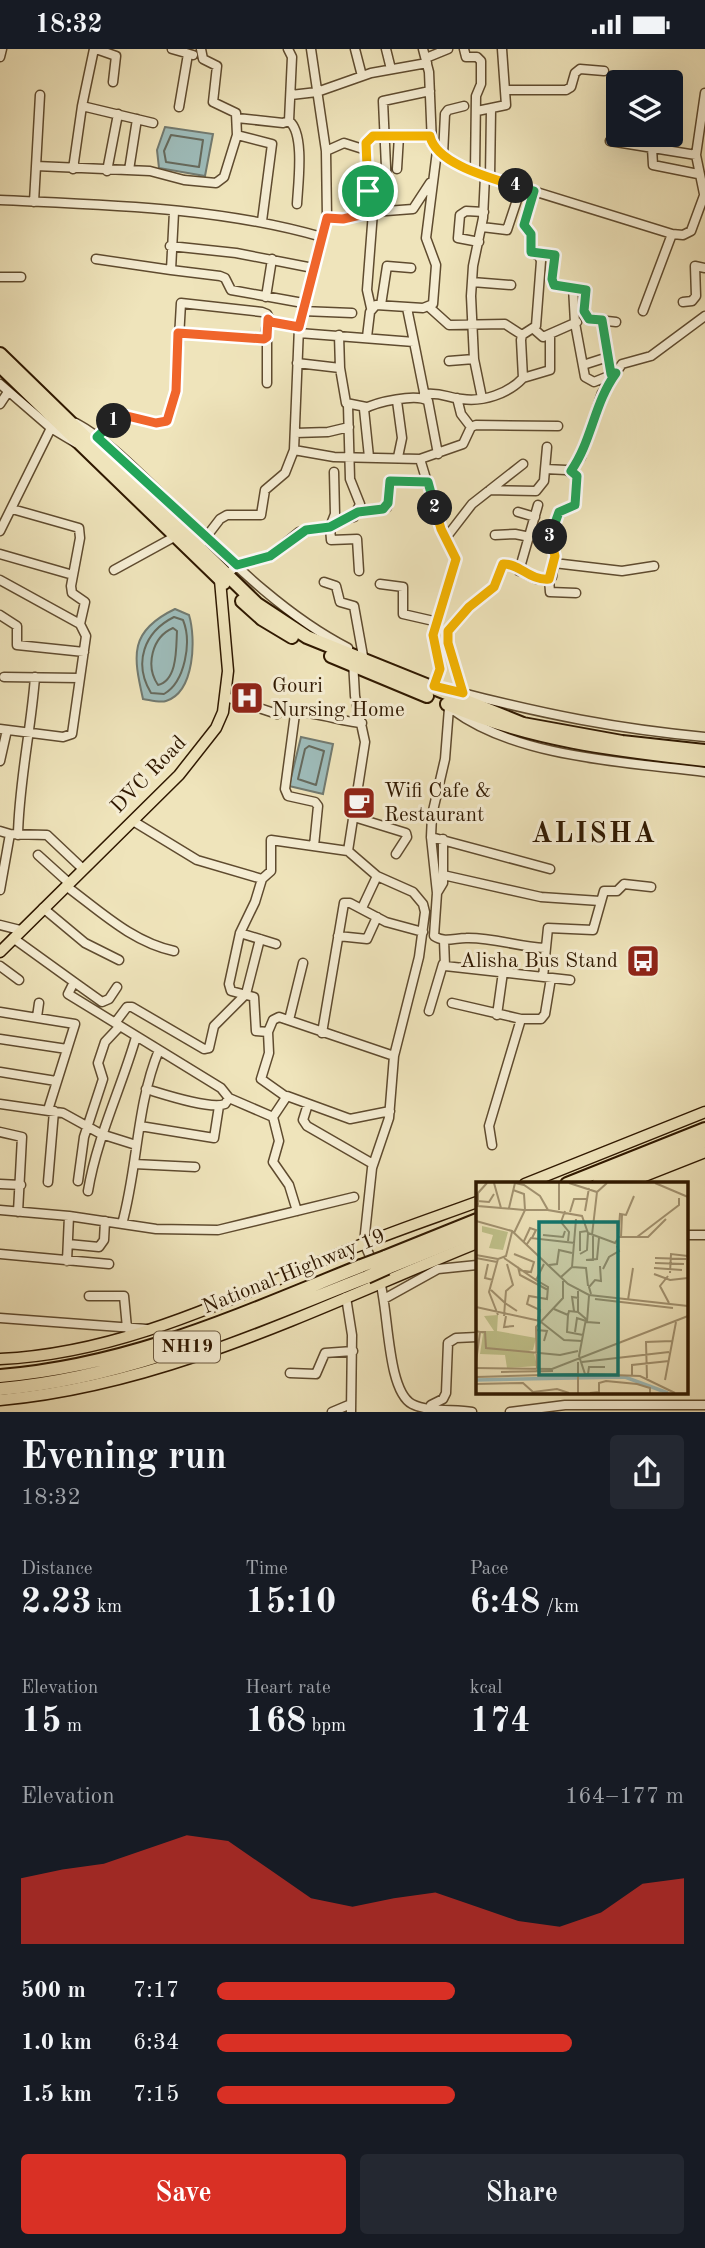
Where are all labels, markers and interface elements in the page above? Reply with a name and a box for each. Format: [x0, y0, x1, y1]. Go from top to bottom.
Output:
text: 18:32 [35, 12, 103, 38]
map controls [606, 70, 683, 147]
button: layers [606, 70, 683, 147]
pin [338, 161, 398, 221]
pin: 4 [498, 169, 534, 203]
icon: arrive [349, 172, 387, 210]
text: 4 [510, 176, 521, 195]
pin: 1 [96, 403, 132, 439]
text: 1 [108, 411, 119, 430]
pin: 2 [418, 491, 452, 525]
text: 2 [429, 498, 440, 517]
pin: 3 [532, 519, 568, 554]
text: 3 [544, 527, 555, 546]
place label: Gouri Nursing Home [272, 676, 405, 721]
hospital icon: Gouri Nursing Home [228, 679, 266, 717]
street label: DVC Road [107, 732, 191, 818]
place label: Wifi Cafe & Restaurant [384, 781, 492, 826]
cafe icon: Wifi Cafe & Restaurant [340, 784, 378, 822]
district label: ALISHA [531, 821, 657, 849]
bus stop icon: Alisha Bus Stand [624, 942, 662, 980]
place label: Alisha Bus Stand [460, 951, 618, 972]
inset map [476, 1182, 688, 1394]
street label: National Highway 19 [200, 1226, 388, 1318]
road number: NH19 [154, 1331, 220, 1363]
button: share [610, 1435, 684, 1509]
text: Evening run [21, 1439, 227, 1477]
text: 18:32 [21, 1486, 81, 1509]
text: Distance [21, 1560, 93, 1579]
text: Time [245, 1560, 288, 1579]
text: Pace [470, 1560, 508, 1579]
text: 2.23 [21, 1585, 92, 1620]
text: 15:10 [245, 1585, 336, 1620]
text: 6:48 [470, 1585, 540, 1620]
text: km [92, 1598, 122, 1617]
text: /km [540, 1598, 579, 1617]
text: Elevation [21, 1679, 98, 1698]
text: Heart rate [245, 1679, 331, 1698]
text: kcal [470, 1679, 502, 1698]
text: 15 [21, 1704, 62, 1739]
text: 168 [245, 1704, 306, 1739]
text: 174 [470, 1704, 531, 1739]
text: m [62, 1717, 82, 1736]
text: bpm [306, 1717, 346, 1736]
text: Elevation [21, 1785, 115, 1808]
text: 164–177 m [565, 1785, 684, 1808]
text: 500 m [21, 1979, 86, 2002]
text: 7:17 [133, 1979, 179, 2002]
text: 1.0 km [21, 2031, 92, 2054]
text: 6:34 [133, 2031, 179, 2054]
text: 1.5 km [21, 2083, 92, 2106]
text: 7:15 [133, 2083, 179, 2106]
button: Save [21, 2154, 346, 2234]
button: Share [360, 2154, 684, 2234]

